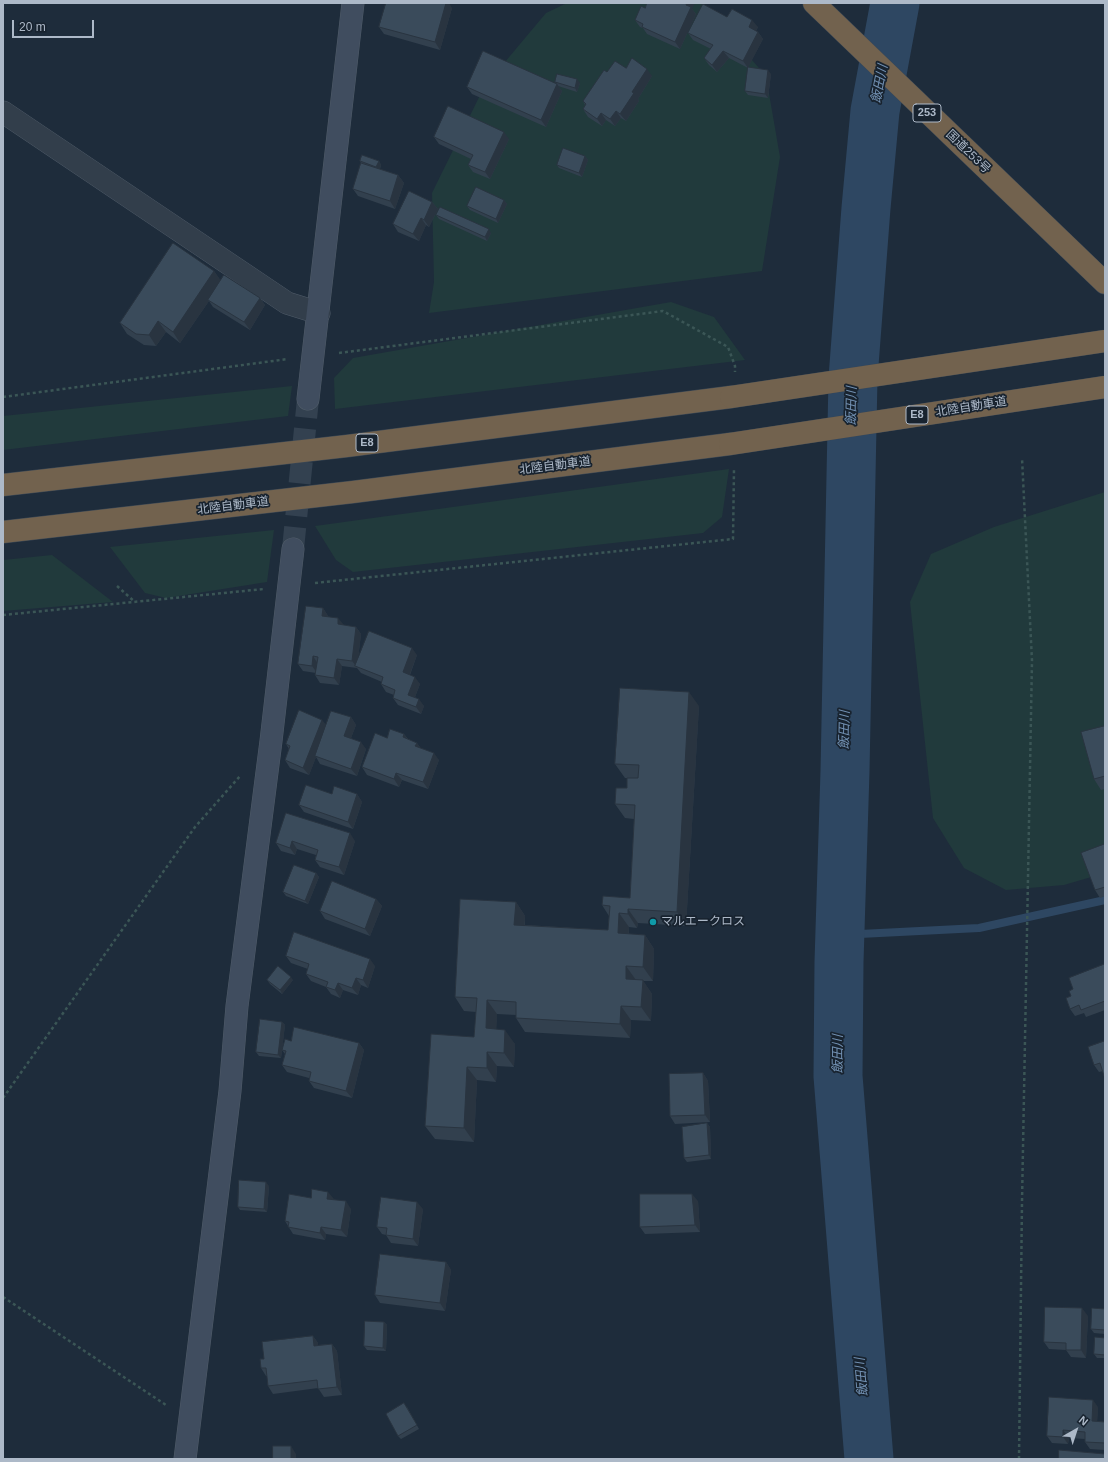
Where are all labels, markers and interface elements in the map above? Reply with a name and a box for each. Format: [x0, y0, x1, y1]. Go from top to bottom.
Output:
scale bar [14, 12, 96, 38]
text: 20 m [19, 20, 46, 34]
water label: 飯田川 [869, 63, 891, 105]
road number: 253 [913, 104, 941, 122]
street label: 国道253号 [943, 127, 993, 177]
water label: 飯田川 [844, 386, 860, 426]
street label: 北陸自動車道 [934, 394, 1008, 420]
road number: E8 [906, 406, 928, 424]
road number: E8 [356, 434, 378, 452]
street label: 北陸自動車道 [518, 454, 592, 478]
street label: 北陸自動車道 [196, 494, 270, 518]
water label: 飯田川 [837, 710, 853, 750]
place label: マルエークロス [661, 915, 745, 929]
marker: マルエークロス [648, 917, 658, 927]
water label: 飯田川 [830, 1035, 846, 1073]
water label: 飯田川 [853, 1357, 871, 1397]
north arrow [1056, 1410, 1096, 1450]
text: N [1077, 1414, 1090, 1428]

